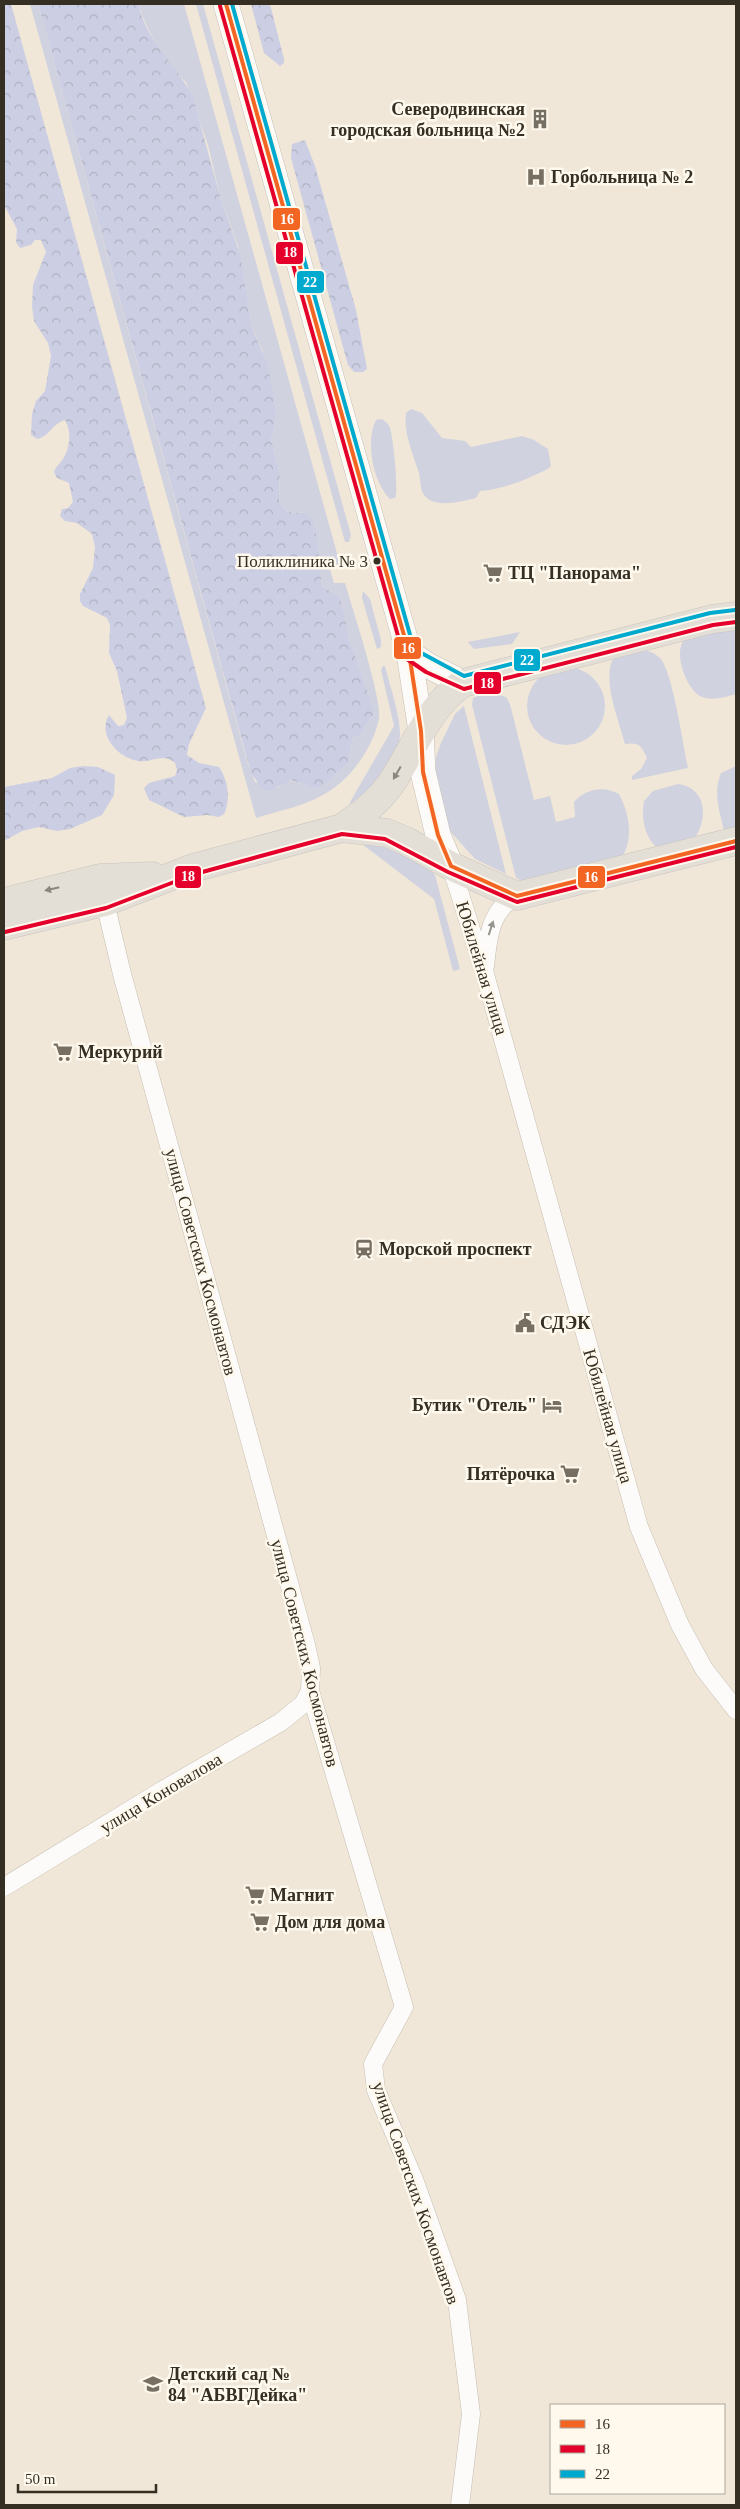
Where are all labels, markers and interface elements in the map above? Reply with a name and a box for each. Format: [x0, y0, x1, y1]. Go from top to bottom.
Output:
place label: Северодвинская городская больница №2 [331, 99, 525, 140]
building icon: Северодвинская городская больница №2 [529, 108, 551, 130]
hospital icon: Горбольница № 2 [525, 166, 547, 188]
place label: Горбольница № 2 [551, 167, 693, 187]
line badge: 16 [272, 207, 301, 231]
text: 16 [280, 212, 294, 227]
line badge: 18 [275, 241, 304, 265]
text: 18 [283, 245, 297, 260]
line badge: 22 [296, 270, 325, 294]
text: 22 [303, 275, 317, 290]
place label: Поликлиника № 3 [237, 552, 368, 571]
marker: Поликлиника № 3 [372, 556, 382, 566]
supermarket icon: ТЦ "Панорама" [482, 562, 504, 584]
place label: ТЦ "Панорама" [508, 563, 641, 583]
line badge: 16 [393, 636, 422, 660]
text: 16 [401, 641, 415, 656]
line badge: 22 [513, 648, 541, 672]
text: 22 [520, 653, 534, 668]
line badge: 18 [473, 671, 502, 695]
text: 18 [480, 676, 494, 691]
one-way arrow [393, 766, 401, 781]
line badge: 18 [174, 865, 202, 889]
line badge: 16 [577, 865, 606, 889]
text: 18 [181, 869, 195, 884]
text: 16 [584, 870, 598, 885]
one-way arrow [45, 885, 60, 893]
street label: Юбилейная улица [452, 899, 512, 1037]
one-way arrow [488, 921, 496, 936]
supermarket icon: Меркурий [52, 1041, 74, 1063]
place label: Меркурий [78, 1042, 163, 1062]
street label: улица Советских Космонавтов [161, 1146, 241, 1378]
station icon: Морской проспект [353, 1238, 375, 1260]
place label: Морской проспект [379, 1239, 532, 1259]
public building icon: СДЭК [514, 1312, 536, 1334]
place label: СДЭК [540, 1313, 590, 1333]
street label: Юбилейная улица [579, 1347, 637, 1485]
hotel icon: Бутик "Отель" [541, 1394, 563, 1416]
place label: Бутик "Отель" [412, 1395, 537, 1415]
supermarket icon: Пятёрочка [559, 1463, 581, 1485]
place label: Пятёрочка [467, 1464, 555, 1484]
street label: улица Советских Космонавтов [267, 1537, 343, 1769]
street label: улица Коновалова [97, 1749, 225, 1837]
supermarket icon: Магнит [244, 1884, 266, 1906]
place label: Магнит [270, 1885, 334, 1905]
supermarket icon: Дом для дома [249, 1911, 271, 1933]
place label: Дом для дома [275, 1912, 385, 1932]
street label: улица Советских Космонавтов [368, 2079, 464, 2307]
place label: Детский сад № 84 "АБВГДейка" [168, 2364, 307, 2405]
school or university icon: Детский сад № 84 "АБВГДейка" [142, 2373, 164, 2395]
legend [550, 2404, 725, 2494]
text: 16 [595, 2416, 611, 2432]
text: 18 [595, 2441, 610, 2457]
scale bar [18, 2462, 155, 2494]
text: 22 [595, 2466, 610, 2482]
text: 50 m [25, 2471, 56, 2487]

